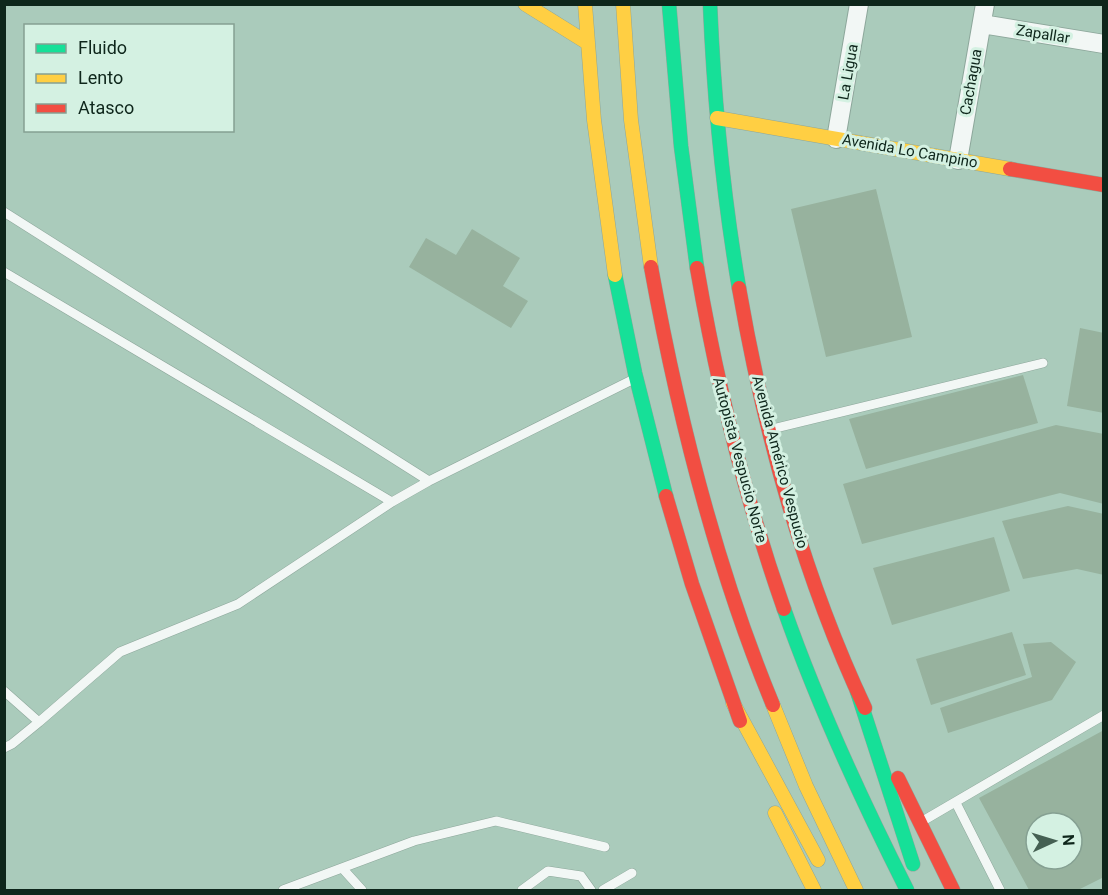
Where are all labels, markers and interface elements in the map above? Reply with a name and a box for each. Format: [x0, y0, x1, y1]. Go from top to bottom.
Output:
street label: Zapallar [1015, 21, 1071, 47]
legend [24, 24, 234, 132]
text: Fluido [78, 37, 127, 58]
street label: La Ligua [834, 43, 862, 101]
street label: Cachagua [956, 47, 986, 117]
text: Lento [78, 67, 123, 88]
text: Atasco [78, 97, 134, 118]
street label: Avenida Lo Campino [841, 130, 979, 172]
street label: Avenida Américo Vespucio [748, 374, 812, 550]
street label: Autopista Vespucio Norte [709, 375, 771, 545]
north arrow [1024, 811, 1084, 871]
text: N [1059, 834, 1078, 846]

